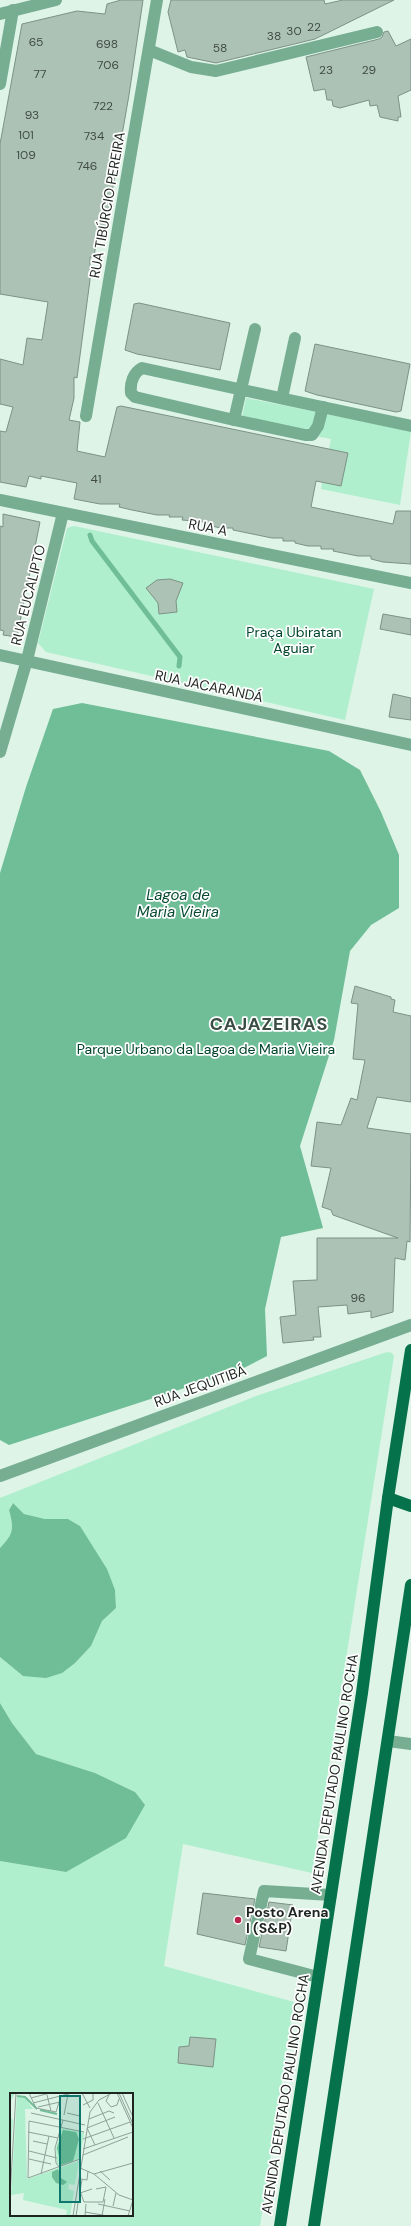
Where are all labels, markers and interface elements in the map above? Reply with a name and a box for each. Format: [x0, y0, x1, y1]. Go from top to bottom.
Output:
house number: 22 [307, 19, 321, 35]
house number: 30 [286, 23, 302, 39]
house number: 38 [267, 28, 281, 44]
house number: 65 [29, 34, 43, 50]
house number: 698 [96, 36, 118, 52]
house number: 58 [213, 40, 227, 56]
house number: 706 [97, 57, 119, 73]
house number: 23 [319, 62, 333, 78]
house number: 29 [362, 62, 376, 78]
house number: 77 [34, 66, 46, 82]
house number: 722 [93, 98, 113, 114]
house number: 93 [25, 107, 39, 123]
house number: 101 [18, 127, 34, 143]
house number: 734 [84, 128, 104, 144]
street label: RUA TIBÚRCIO PEREIRA [85, 130, 129, 280]
house number: 109 [16, 147, 36, 163]
house number: 746 [77, 158, 97, 174]
house number: 41 [90, 471, 102, 487]
street label: RUA A [187, 514, 229, 540]
street label: RUA EUCALIPTO [7, 543, 49, 647]
park label: Praça Ubiratan Aguiar [246, 623, 342, 657]
street label: RUA JACARANDÁ [153, 666, 265, 706]
water label: Lagoa de Maria Vieira [137, 885, 219, 922]
district label: CAJAZEIRAS [210, 1012, 328, 1036]
park label: Parque Urbano da Lagoa de Maria Vieira [77, 1040, 335, 1058]
house number: 96 [350, 1290, 366, 1306]
street label: RUA JEQUITIBÁ [151, 1361, 249, 1411]
street label: AVENIDA DEPUTADO PAULINO ROCHA [306, 1653, 362, 1895]
place label: Posto Arena I (S&P) [246, 1903, 329, 1937]
marker: Posto Arena I (S&P) [233, 1915, 243, 1925]
street label: AVENIDA DEPUTADO PAULINO ROCHA [257, 1973, 313, 2215]
inset map [10, 2093, 133, 2216]

